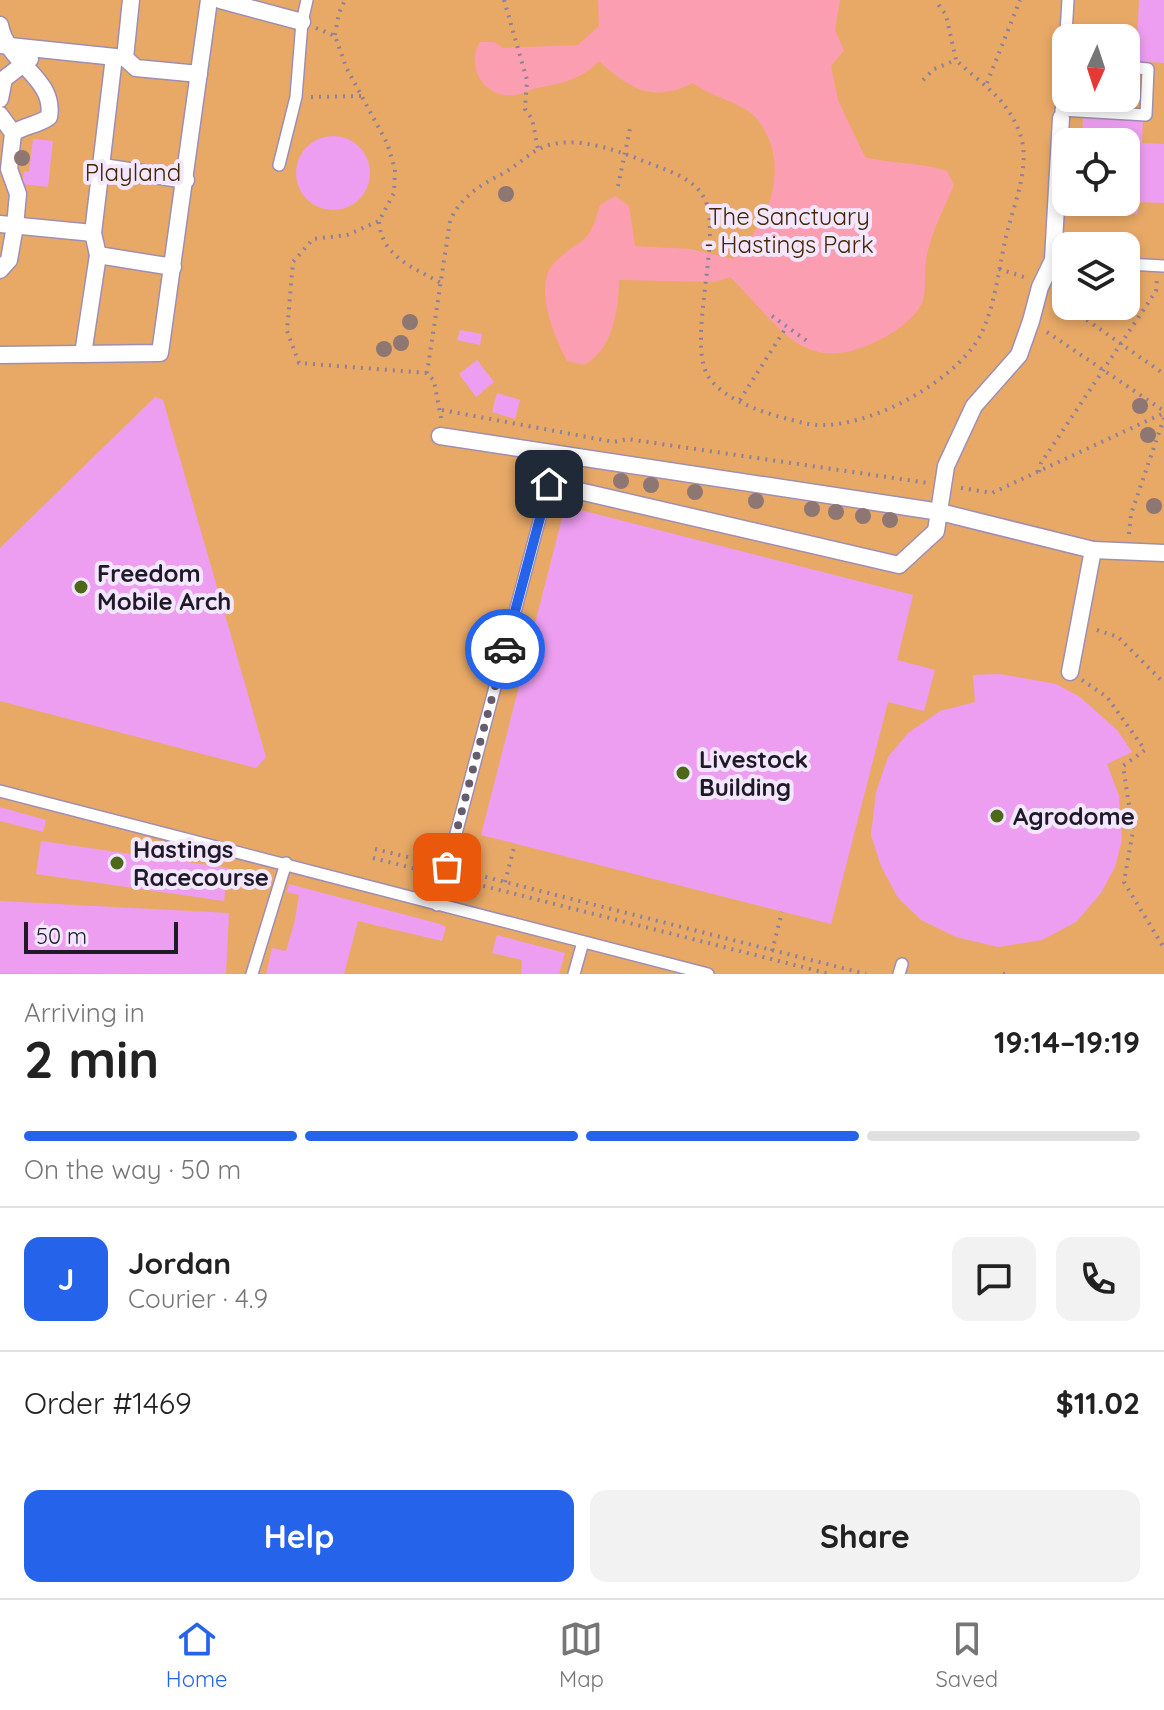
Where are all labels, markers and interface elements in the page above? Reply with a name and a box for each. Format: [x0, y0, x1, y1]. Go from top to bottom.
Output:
north arrow [1052, 24, 1140, 112]
map controls [1052, 24, 1140, 320]
button: locate [1052, 128, 1140, 216]
park label: Playland [85, 157, 181, 187]
park label: The Sanctuary - Hastings Park [704, 201, 874, 259]
button: layers [1052, 232, 1140, 320]
pin [515, 450, 583, 518]
icon: home [527, 462, 571, 506]
place label: Freedom Mobile Arch [97, 558, 231, 616]
marker: Freedom Mobile Arch [72, 578, 90, 596]
courier [465, 609, 545, 689]
icon: car [483, 627, 527, 671]
place label: Livestock Building [699, 744, 808, 802]
marker: Livestock Building [674, 764, 692, 782]
place label: Agrodome [1013, 801, 1135, 831]
marker: Agrodome [988, 807, 1006, 825]
pin [413, 833, 481, 901]
place label: Hastings Racecourse [133, 834, 269, 892]
icon: bag [425, 845, 469, 889]
marker: Hastings Racecourse [108, 854, 126, 872]
scale bar [24, 918, 178, 954]
text: 50 m [36, 922, 87, 950]
text: Arriving in [24, 996, 145, 1029]
text: 19:14–19:19 [994, 1023, 1140, 1061]
text: 2 min [24, 1026, 159, 1091]
text: On the way · 50 m [24, 1153, 241, 1186]
button: chat [952, 1237, 1036, 1321]
button: phone [1056, 1237, 1140, 1321]
text: Jordan [128, 1244, 231, 1282]
text: J [58, 1260, 74, 1298]
text: Courier · 4.9 [128, 1282, 268, 1315]
text: Order #1469 [24, 1384, 192, 1422]
text: $11.02 [1056, 1384, 1140, 1422]
button: Help [24, 1490, 574, 1582]
button: Share [590, 1490, 1140, 1582]
tab: Home [166, 1617, 227, 1693]
tab: Map [559, 1617, 604, 1693]
tab: Saved [935, 1617, 998, 1693]

